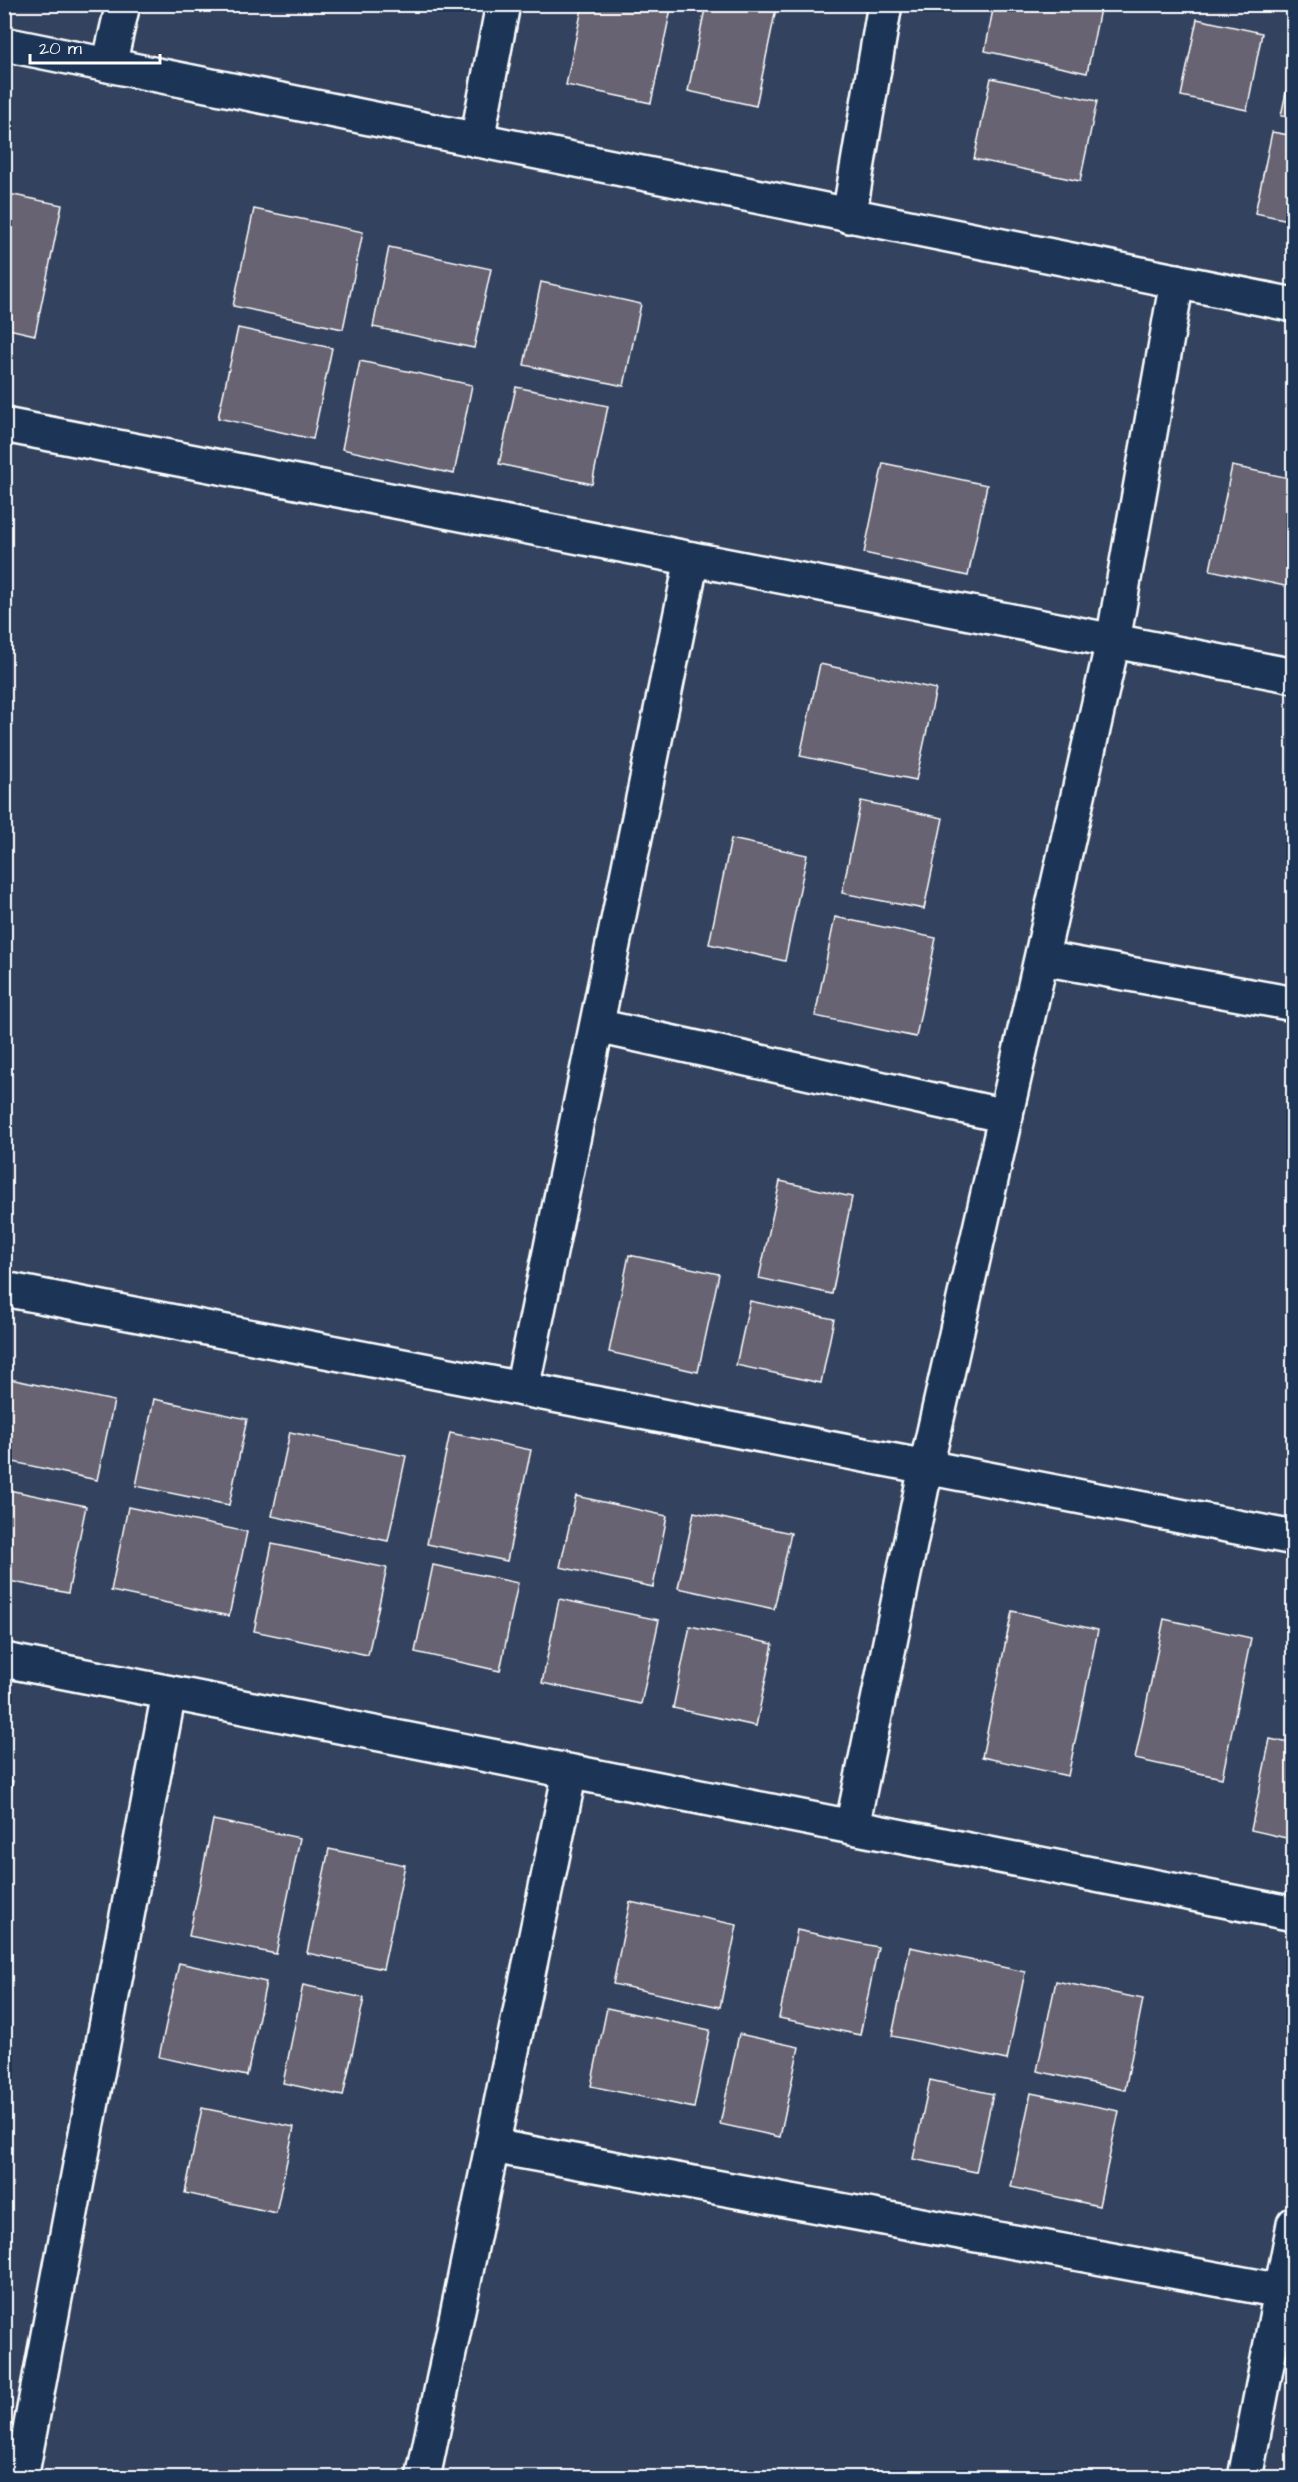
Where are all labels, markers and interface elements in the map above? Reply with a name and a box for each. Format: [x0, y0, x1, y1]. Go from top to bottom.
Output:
scale bar [30, 27, 160, 65]
text: 20 m [39, 36, 82, 61]

